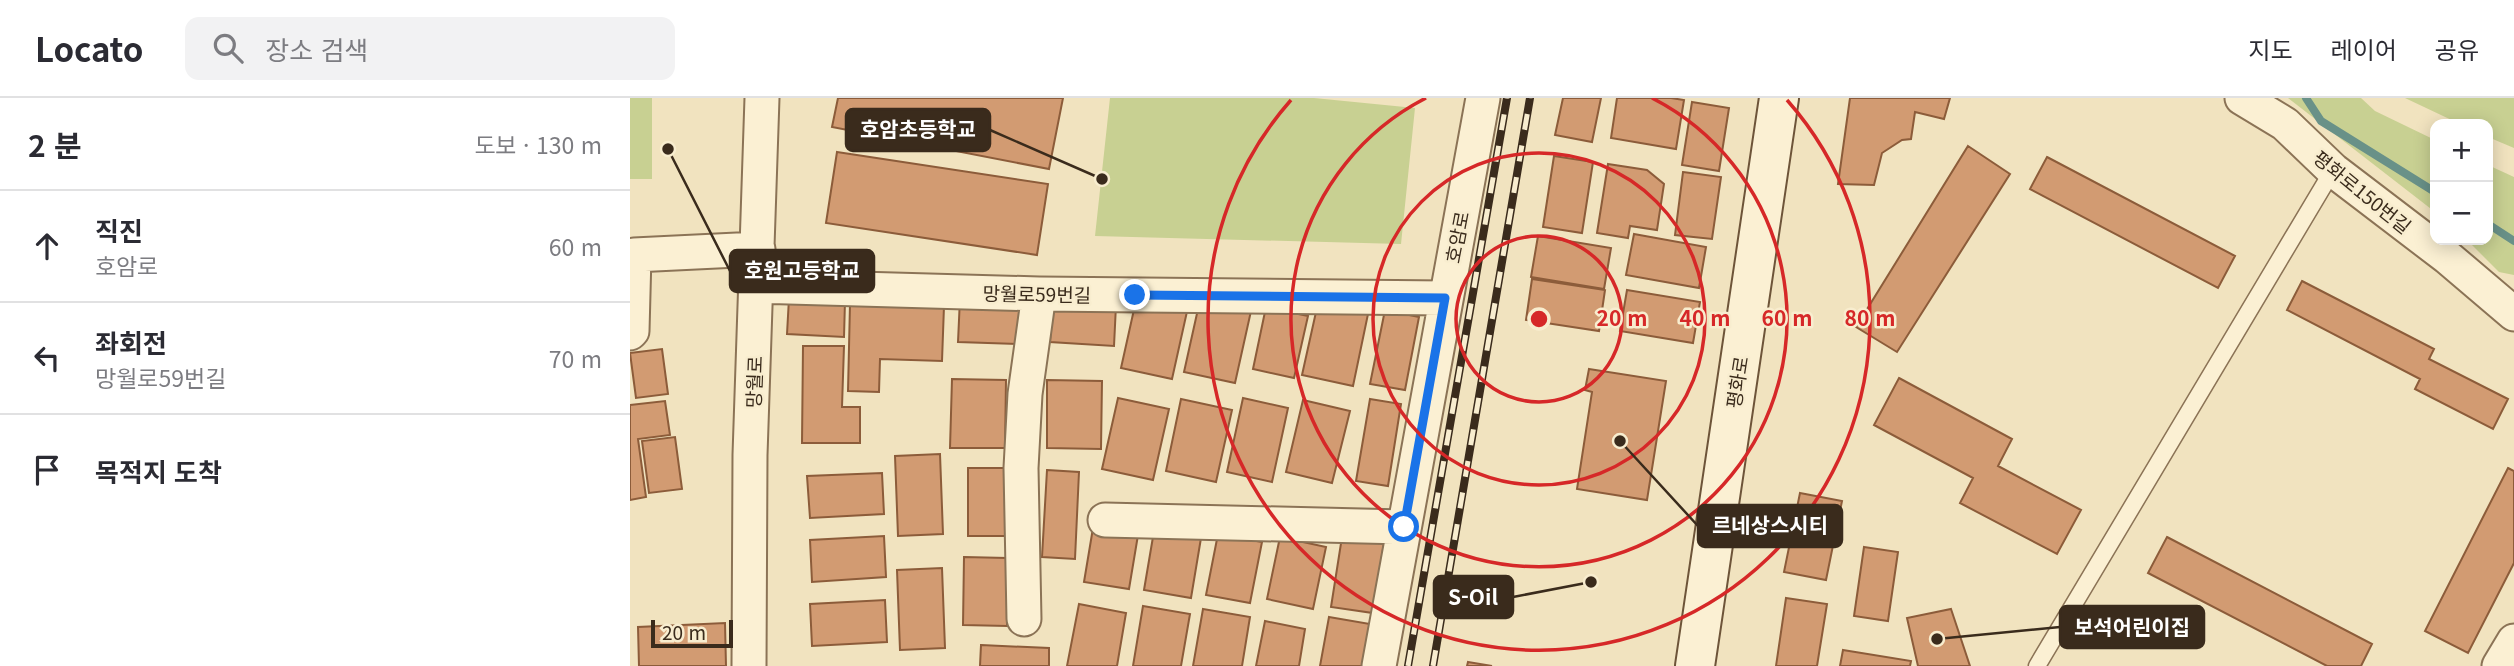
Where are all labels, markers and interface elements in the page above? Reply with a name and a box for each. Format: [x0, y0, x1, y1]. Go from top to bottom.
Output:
search box [185, 17, 675, 80]
text: Locato [35, 24, 143, 72]
icon: search [209, 29, 247, 67]
text: 장소 검색 [265, 30, 368, 67]
text: 지도 [2248, 31, 2293, 66]
text: 레이어 [2331, 31, 2397, 66]
text: 공유 [2435, 31, 2479, 66]
callout: 호암초등학교 [846, 109, 990, 151]
text: 호암초등학교 [860, 113, 976, 143]
map controls [2430, 119, 2493, 245]
button: + [2430, 119, 2493, 182]
text: 2 분 [28, 122, 82, 166]
text: 도보 · 130 m [474, 127, 602, 161]
street label: 평화로150번길 [2308, 143, 2418, 239]
button: − [2430, 182, 2493, 245]
street label: 호암로 [1438, 209, 1474, 265]
text: 직진 [95, 211, 143, 248]
icon: ahead [28, 227, 66, 265]
text: 60 m [549, 229, 602, 263]
text: 호암로 [95, 248, 158, 282]
callout: 호원고등학교 [730, 250, 874, 292]
text: 호원고등학교 [744, 254, 860, 284]
street label: 망월로59번길 [983, 279, 1091, 307]
route end [1119, 279, 1150, 310]
text: 20 m [1597, 302, 1647, 332]
text: 40 m [1680, 302, 1730, 332]
text: 60 m [1762, 302, 1812, 332]
text: 80 m [1845, 302, 1895, 332]
centre of rings [1527, 307, 1551, 331]
text: 좌회전 [95, 323, 167, 360]
icon: left [28, 339, 66, 377]
text: 70 m [549, 341, 602, 375]
street label: 평화로 [1719, 354, 1753, 410]
street label: 망월로 [739, 355, 767, 409]
text: 망월로59번길 [95, 360, 226, 394]
icon: arrive [28, 451, 66, 489]
text: 목적지 도착 [95, 452, 222, 489]
callout: 르네상스시티 [1698, 505, 1842, 547]
text: 르네상스시티 [1712, 509, 1828, 539]
route start [1388, 511, 1419, 542]
callout: S-Oil [1434, 576, 1513, 618]
text: S-Oil [1448, 581, 1498, 611]
callout: 보석어린이집 [2060, 606, 2204, 648]
text: 보석어린이집 [2074, 611, 2190, 641]
scale bar [651, 617, 733, 649]
text: 20 m [662, 618, 706, 645]

